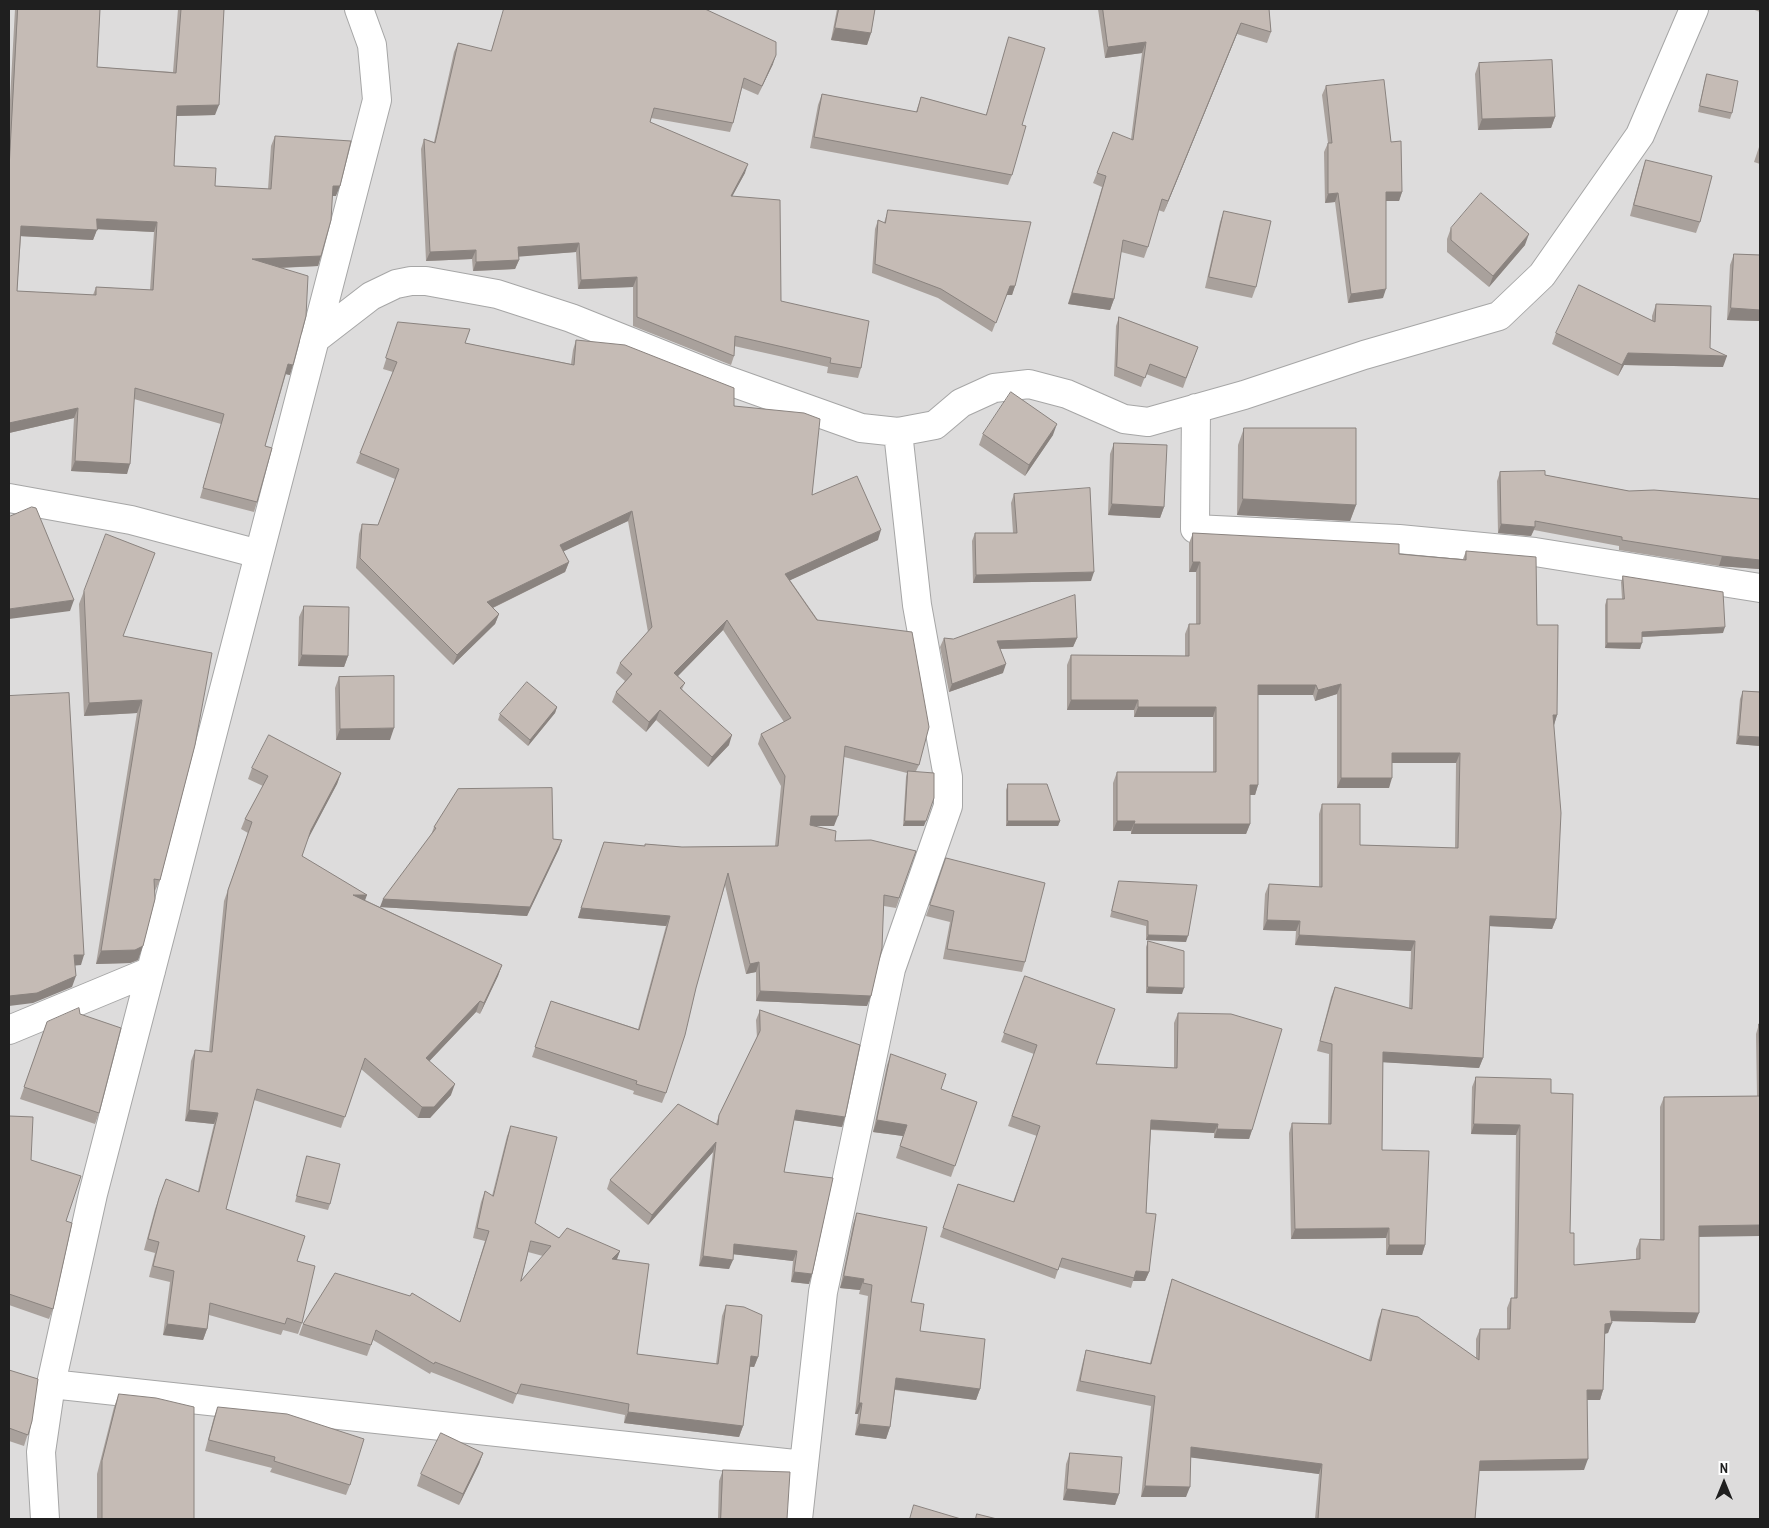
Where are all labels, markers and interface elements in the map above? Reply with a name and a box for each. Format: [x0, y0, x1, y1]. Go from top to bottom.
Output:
north arrow [1699, 1458, 1749, 1508]
text: N [1720, 1459, 1728, 1477]

